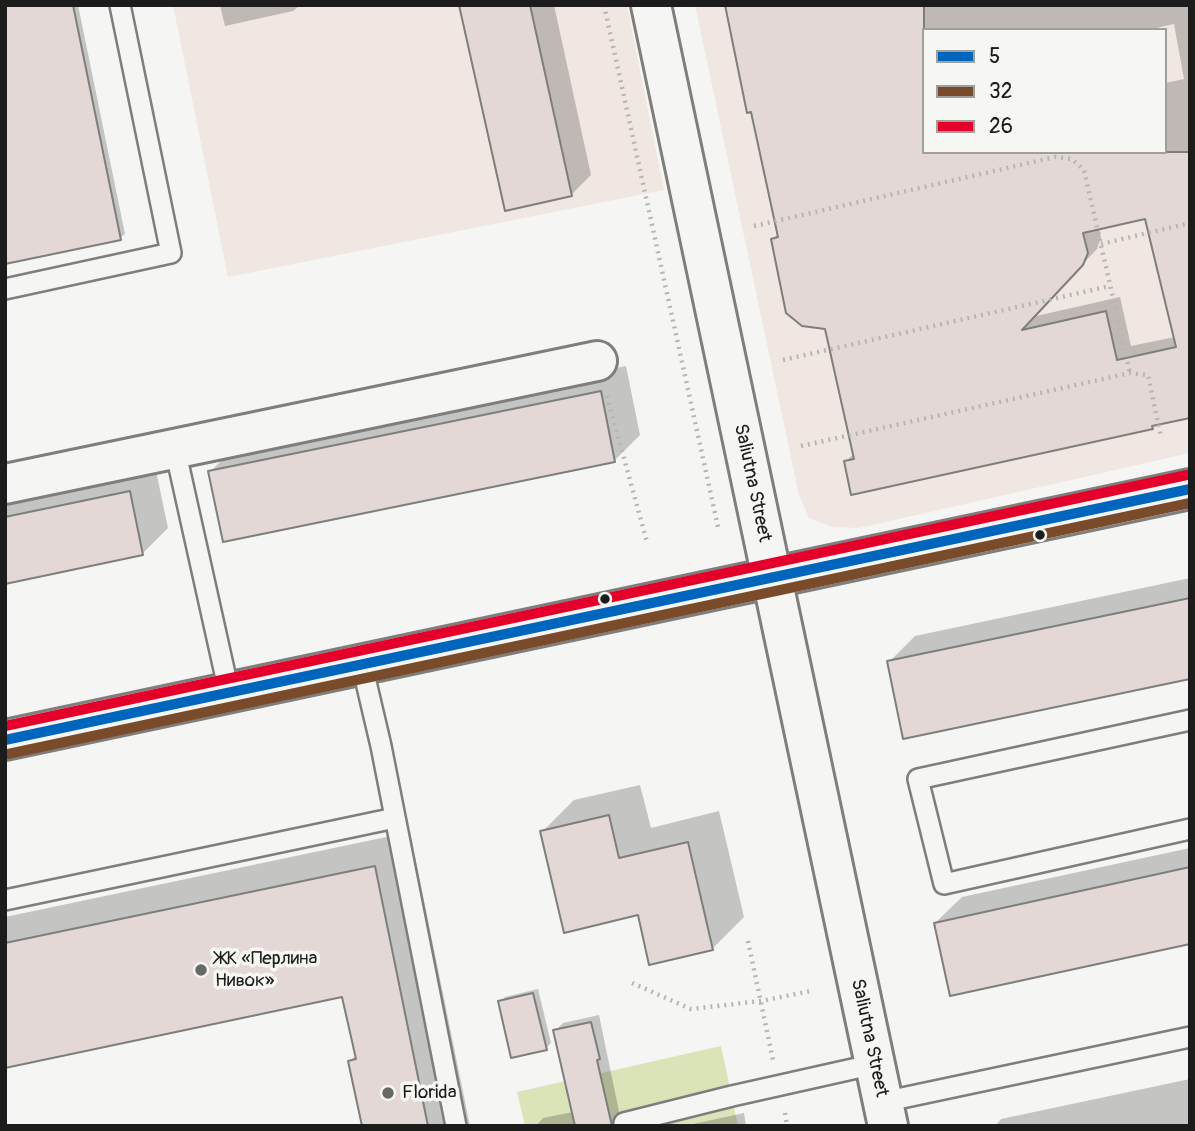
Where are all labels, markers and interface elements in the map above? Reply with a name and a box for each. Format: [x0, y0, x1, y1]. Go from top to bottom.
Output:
legend [922, 28, 1167, 154]
text: 5 [989, 43, 1000, 70]
text: 32 [989, 78, 1012, 105]
text: 26 [989, 113, 1013, 140]
street label: Saliutna Street [728, 422, 776, 544]
unlabelled marker [1033, 528, 1047, 542]
unlabelled marker [598, 592, 612, 606]
place label: ЖК «Перлина Нивок» [215, 948, 317, 992]
marker: ЖК «Перлина Нивок» [193, 962, 209, 978]
street label: Saliutna Street [845, 977, 893, 1099]
place label: Florida [402, 1082, 456, 1104]
marker: Florida [380, 1085, 396, 1101]

